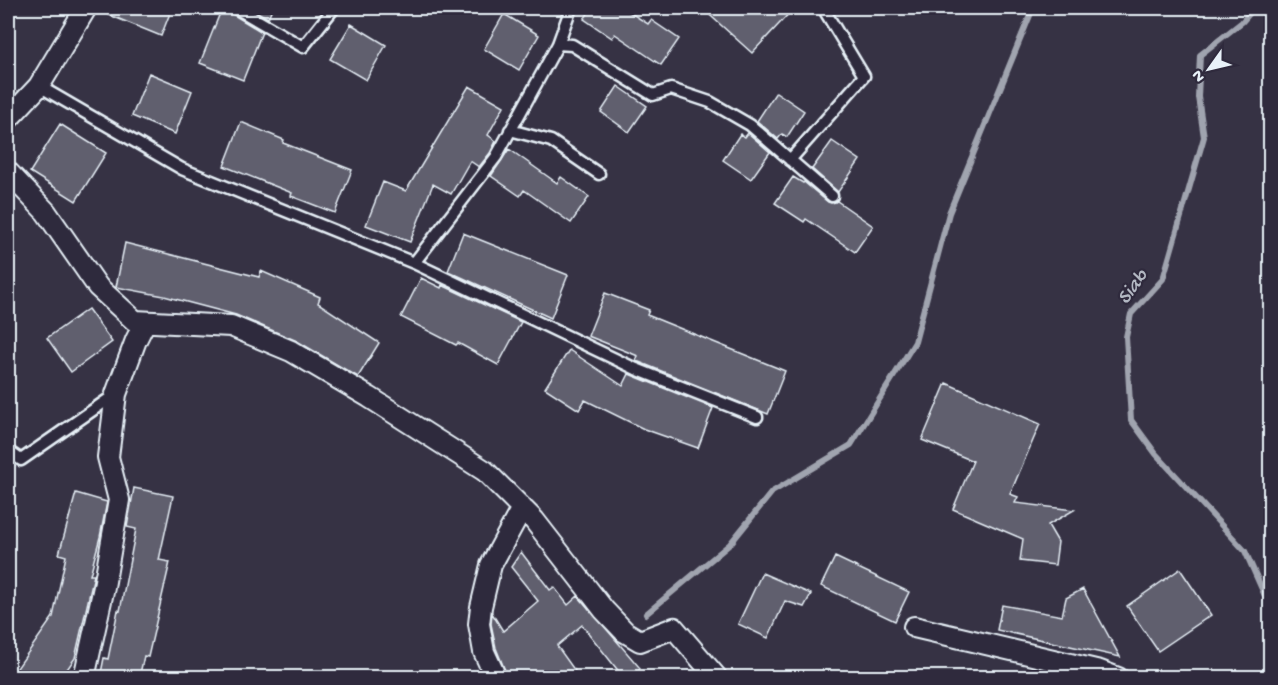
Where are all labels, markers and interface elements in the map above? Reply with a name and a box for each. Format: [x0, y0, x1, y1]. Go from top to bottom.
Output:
north arrow [1179, 39, 1239, 99]
text: N [1188, 65, 1210, 85]
water label: Siab [1113, 265, 1156, 310]

